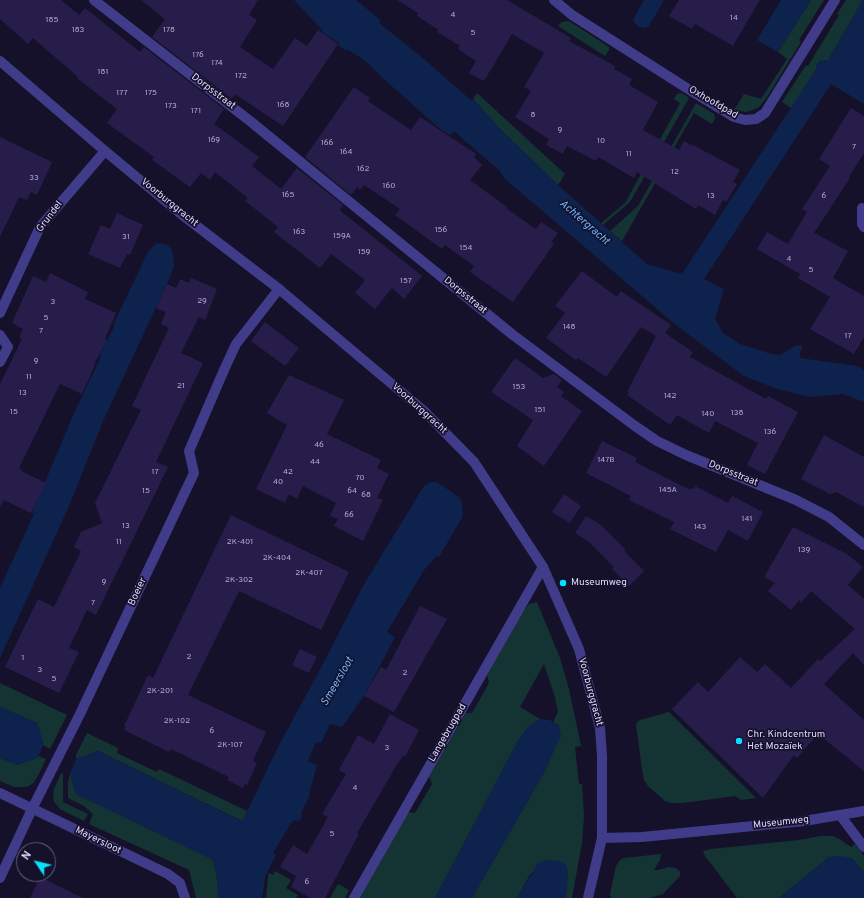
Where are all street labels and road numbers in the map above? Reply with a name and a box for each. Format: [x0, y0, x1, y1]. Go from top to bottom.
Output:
street label: Dorpsstraat [189, 72, 237, 112]
street label: Oxhoofdpad [686, 84, 740, 122]
street label: Voorburggracht [138, 176, 200, 230]
street label: Grundel [34, 199, 66, 235]
street label: Dorpsstraat [441, 275, 489, 317]
street label: Voorburggracht [389, 381, 449, 437]
street label: Dorpsstraat [707, 459, 759, 489]
street label: Boeier [126, 576, 150, 608]
street label: Voorburggracht [575, 657, 605, 727]
street label: Langebrugpad [427, 702, 469, 764]
street label: Museumweg [753, 814, 809, 832]
street label: Mayersloot [73, 825, 123, 857]

